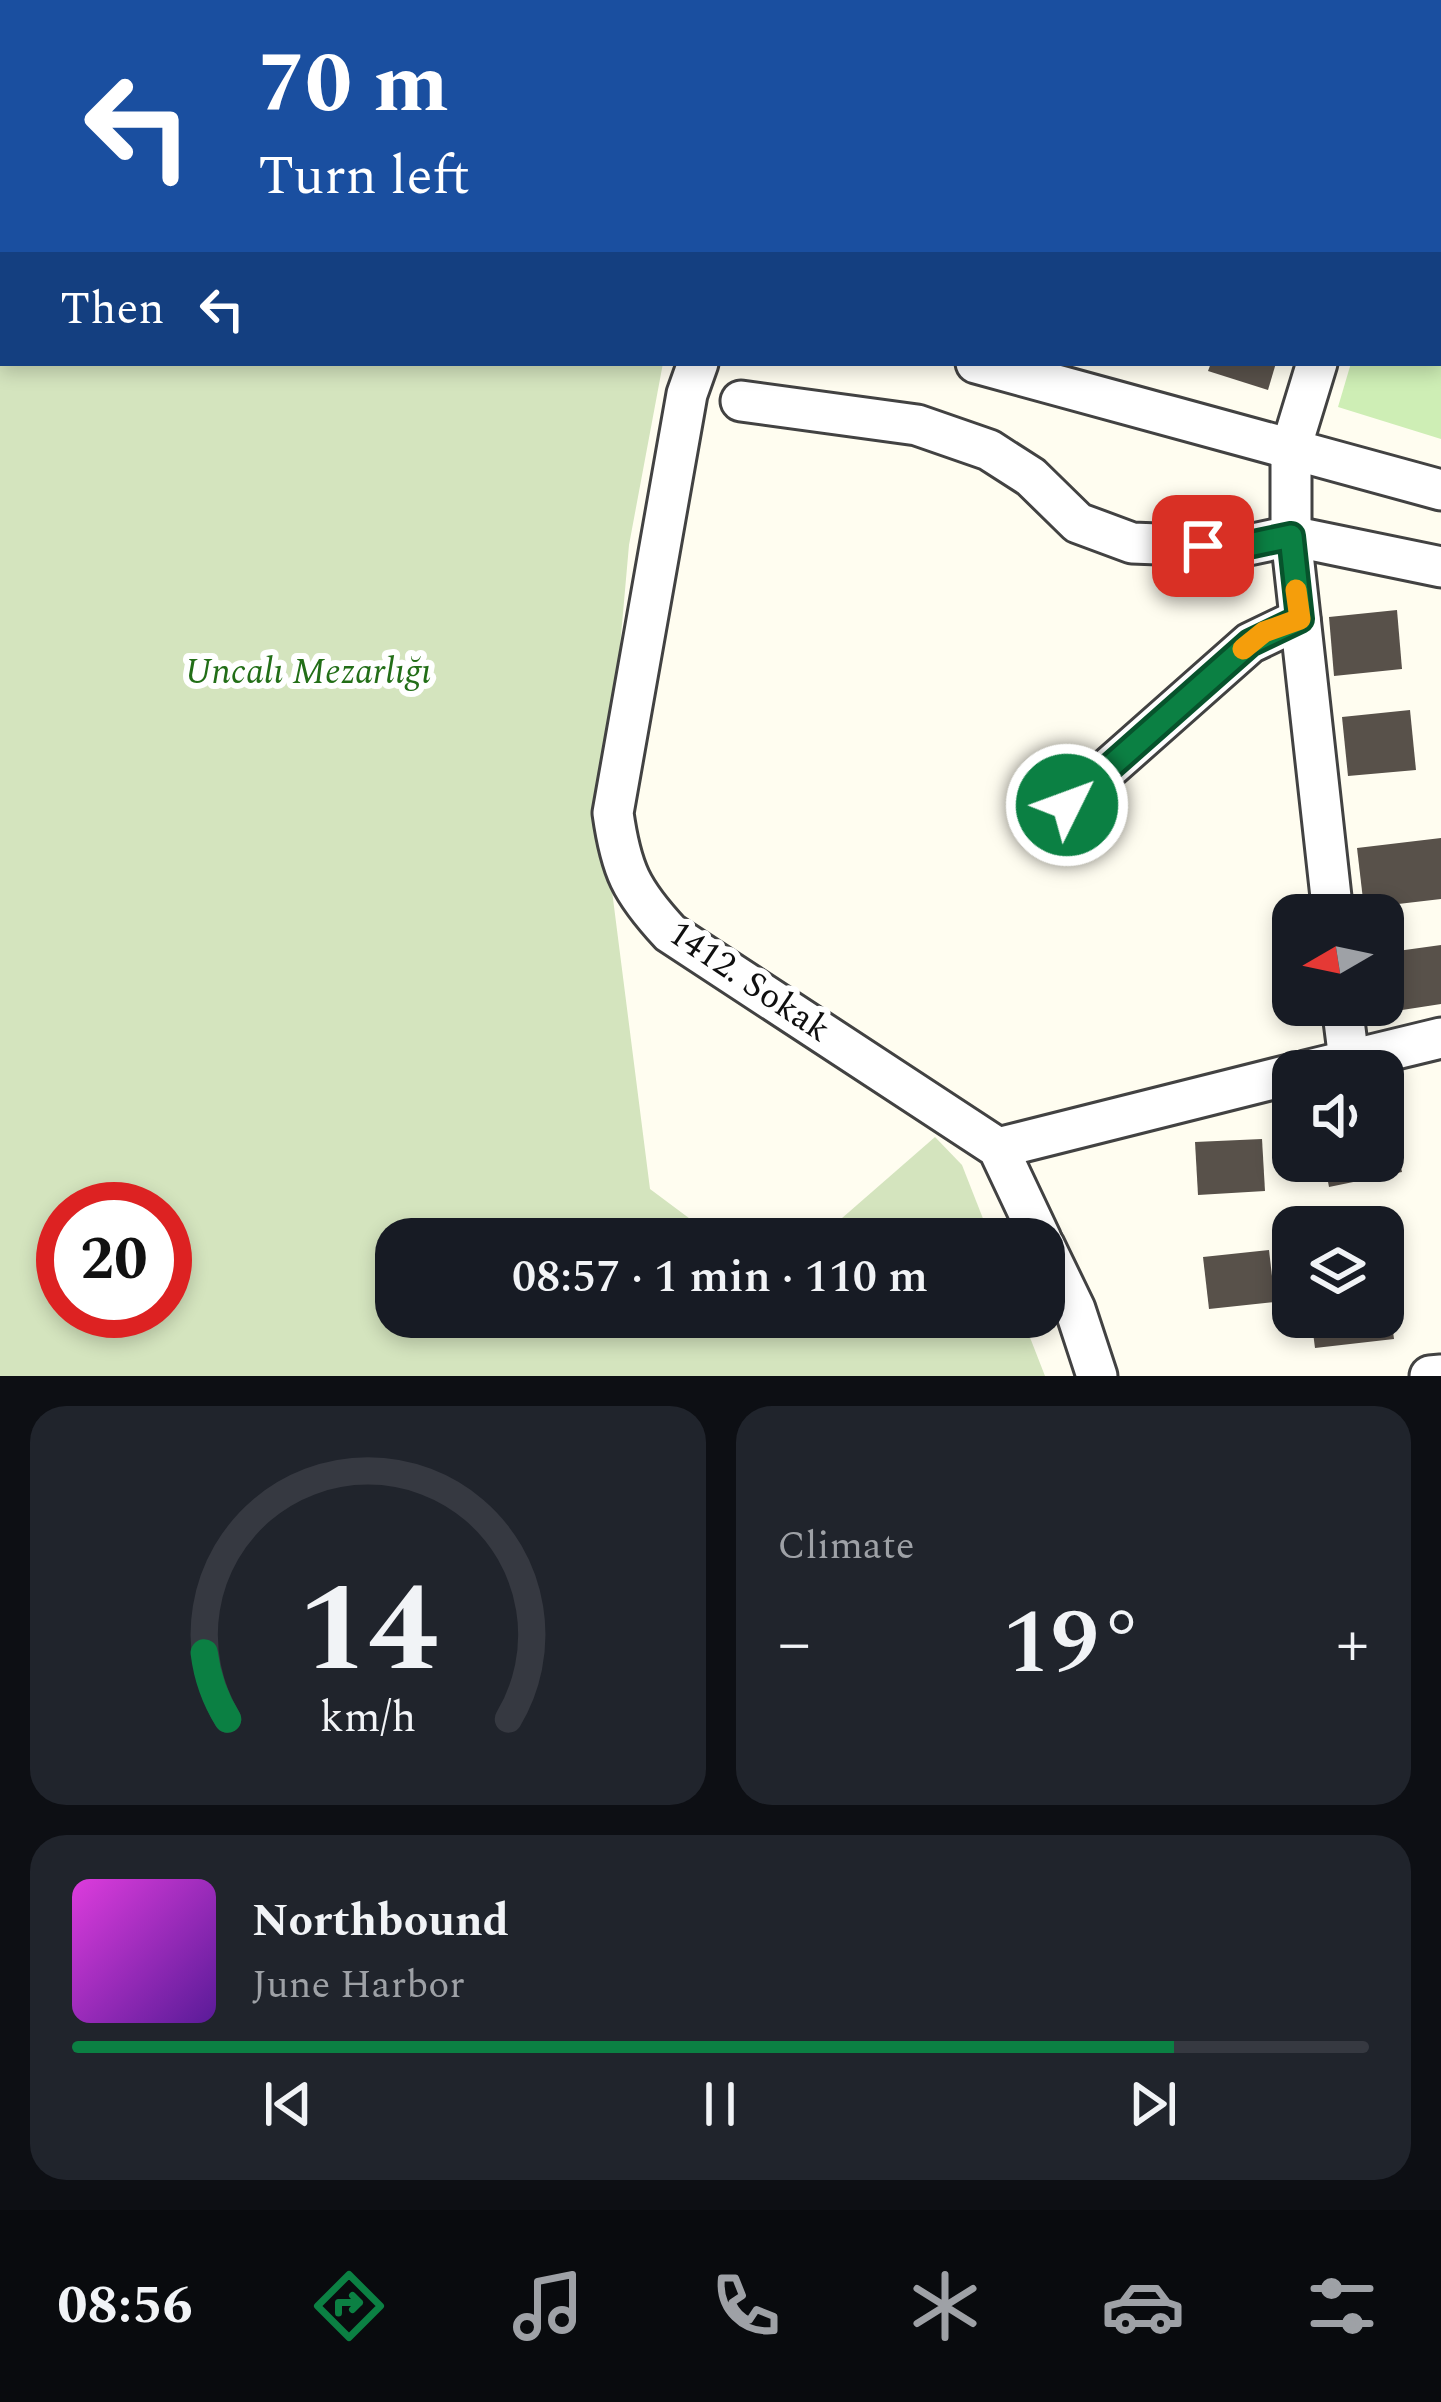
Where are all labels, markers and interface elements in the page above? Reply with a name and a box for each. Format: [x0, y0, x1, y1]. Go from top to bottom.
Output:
text: 70 m [258, 21, 449, 149]
icon: left [60, 48, 216, 204]
text: Turn left [258, 136, 470, 218]
text: Then [60, 275, 165, 344]
icon: left [189, 276, 255, 342]
pin [1152, 495, 1254, 597]
icon: arrive [1170, 513, 1236, 579]
park label: Uncalı Mezarlığı [185, 645, 431, 700]
position arrow [1004, 742, 1130, 868]
north arrow [1272, 894, 1404, 1026]
map controls [1272, 894, 1404, 1338]
street label: 1412. Sokak [656, 907, 842, 1057]
button: sound [1272, 1050, 1404, 1182]
speed limit sign: 20 [36, 1182, 192, 1338]
button: layers [1272, 1206, 1404, 1338]
text: 08:57 · 1 min · 110 m [512, 1243, 928, 1312]
text: Climate [778, 1517, 915, 1576]
text: 14 [298, 1536, 438, 1726]
text: 19° [1003, 1576, 1144, 1713]
text: − [778, 1594, 811, 1695]
text: + [1336, 1594, 1369, 1695]
text: km/h [319, 1685, 416, 1750]
text: Northbound [252, 1887, 509, 1956]
text: June Harbor [252, 1956, 465, 2015]
icon: previous [255, 2071, 321, 2137]
icon: pause [687, 2071, 753, 2137]
icon: next [1120, 2071, 1186, 2137]
icon: directions [307, 2264, 391, 2348]
icon: music [506, 2264, 590, 2348]
icon: phone [704, 2264, 788, 2348]
icon: climate [903, 2264, 987, 2348]
icon: car [1101, 2264, 1185, 2348]
icon: filters [1300, 2264, 1384, 2348]
text: 08:56 [57, 2265, 193, 2347]

